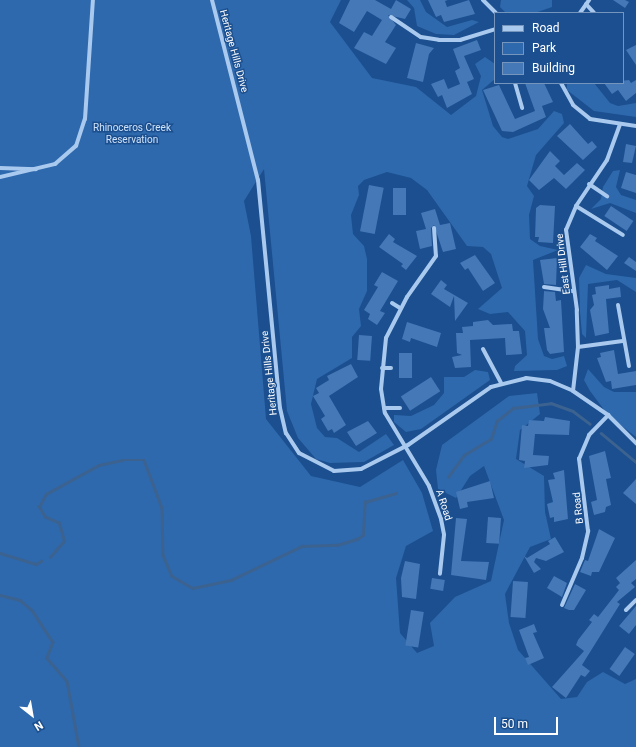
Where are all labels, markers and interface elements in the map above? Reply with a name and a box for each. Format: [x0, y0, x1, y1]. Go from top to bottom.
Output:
street label: Heritage Hills Drive [217, 8, 251, 94]
legend [494, 12, 624, 84]
text: Road [532, 21, 560, 35]
text: Park [532, 41, 556, 55]
text: Building [532, 61, 575, 75]
park label: Rhinoceros Creek Reservation [93, 121, 171, 144]
street label: East Hill Drive [553, 233, 573, 295]
street label: Heritage Hills Drive [259, 330, 279, 416]
street label: A Road [433, 488, 455, 522]
street label: B Road [570, 492, 586, 524]
north arrow [12, 695, 52, 735]
scale bar [496, 709, 560, 735]
text: 50 m [501, 717, 528, 731]
text: N [32, 718, 45, 733]

